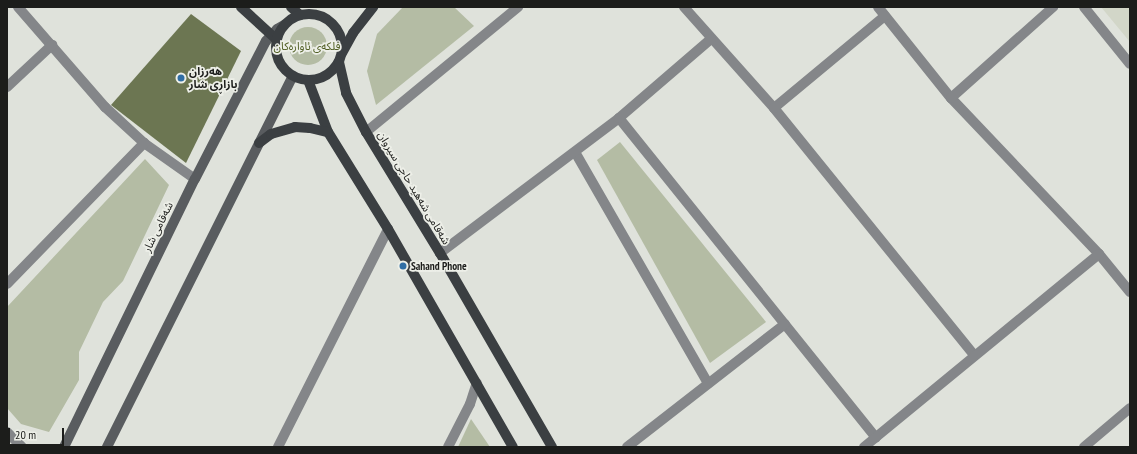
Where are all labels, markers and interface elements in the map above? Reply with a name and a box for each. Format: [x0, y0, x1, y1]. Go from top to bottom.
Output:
park label: فلکەی ئاوارەکان [274, 39, 340, 53]
place label: هەرزان بازاڕی شار [189, 65, 237, 91]
marker: هەرزان بازاڕی شار [176, 73, 186, 83]
street label: شەقامی شەهید حاجی سیروان [375, 129, 453, 247]
street label: شەقامی شار [140, 200, 176, 254]
place label: Sahand Phone [411, 259, 467, 273]
marker: Sahand Phone [398, 261, 408, 271]
scale bar [10, 420, 66, 446]
text: 20 m [15, 427, 36, 442]

